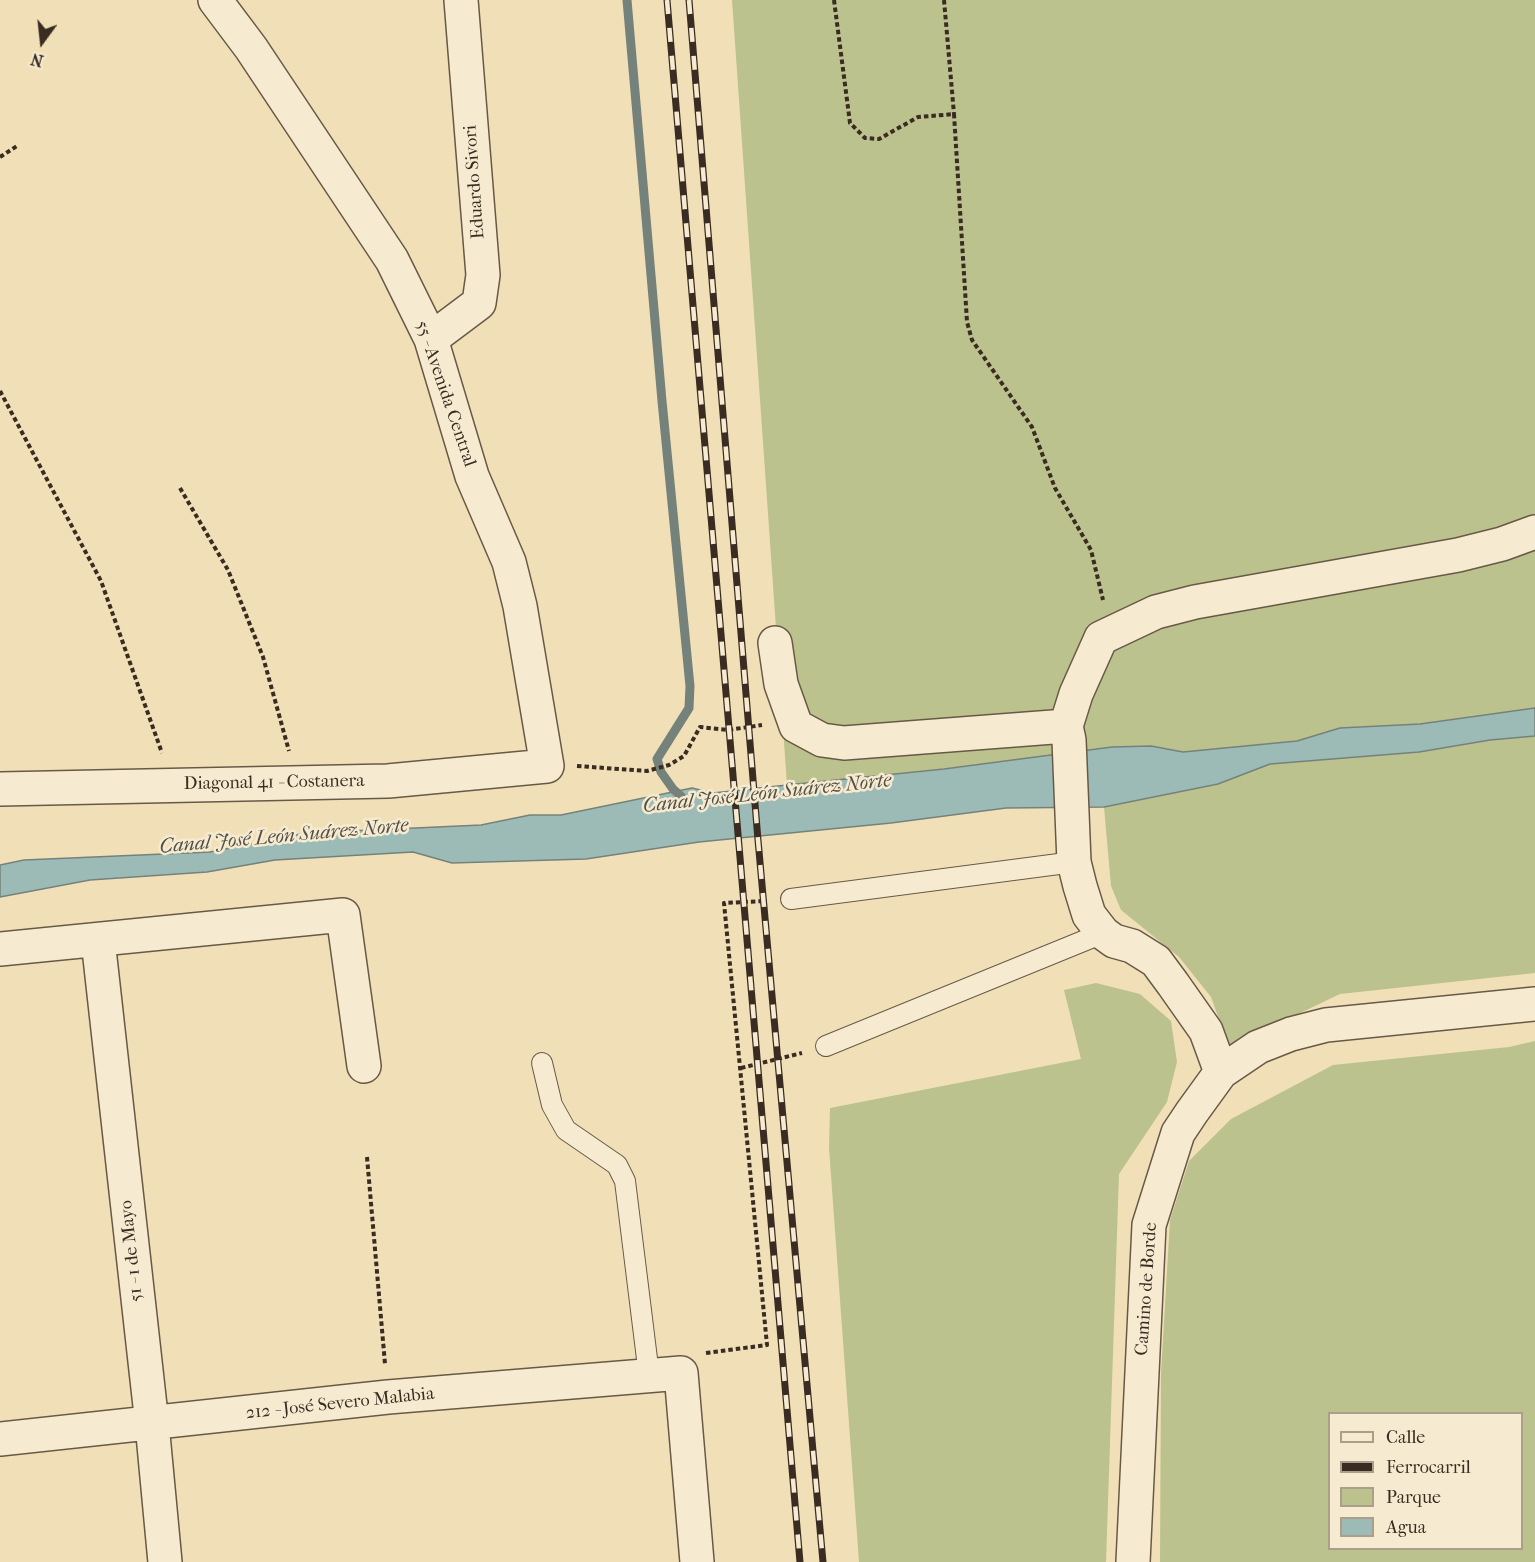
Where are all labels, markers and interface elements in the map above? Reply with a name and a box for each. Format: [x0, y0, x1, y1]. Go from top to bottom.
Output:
north arrow [12, 12, 72, 72]
text: N [29, 49, 46, 71]
street label: Eduardo Sivori [460, 124, 490, 240]
street label: 55 - Avenida Central [410, 318, 480, 470]
water label: Canal José León Suárez Norte [642, 769, 892, 819]
street label: Diagonal 41 - Costanera [183, 771, 365, 795]
water label: Canal José León Suárez Norte [159, 814, 409, 860]
street label: 51 - 1 de Mayo [116, 1199, 148, 1303]
street label: Camino de Borde [1132, 1222, 1162, 1356]
street label: 212 - José Severo Malabia [245, 1383, 435, 1425]
legend [1328, 1412, 1523, 1550]
text: Calle [1386, 1427, 1425, 1448]
text: Ferrocarril [1386, 1457, 1471, 1478]
text: Parque [1386, 1487, 1441, 1508]
text: Agua [1386, 1517, 1426, 1538]

